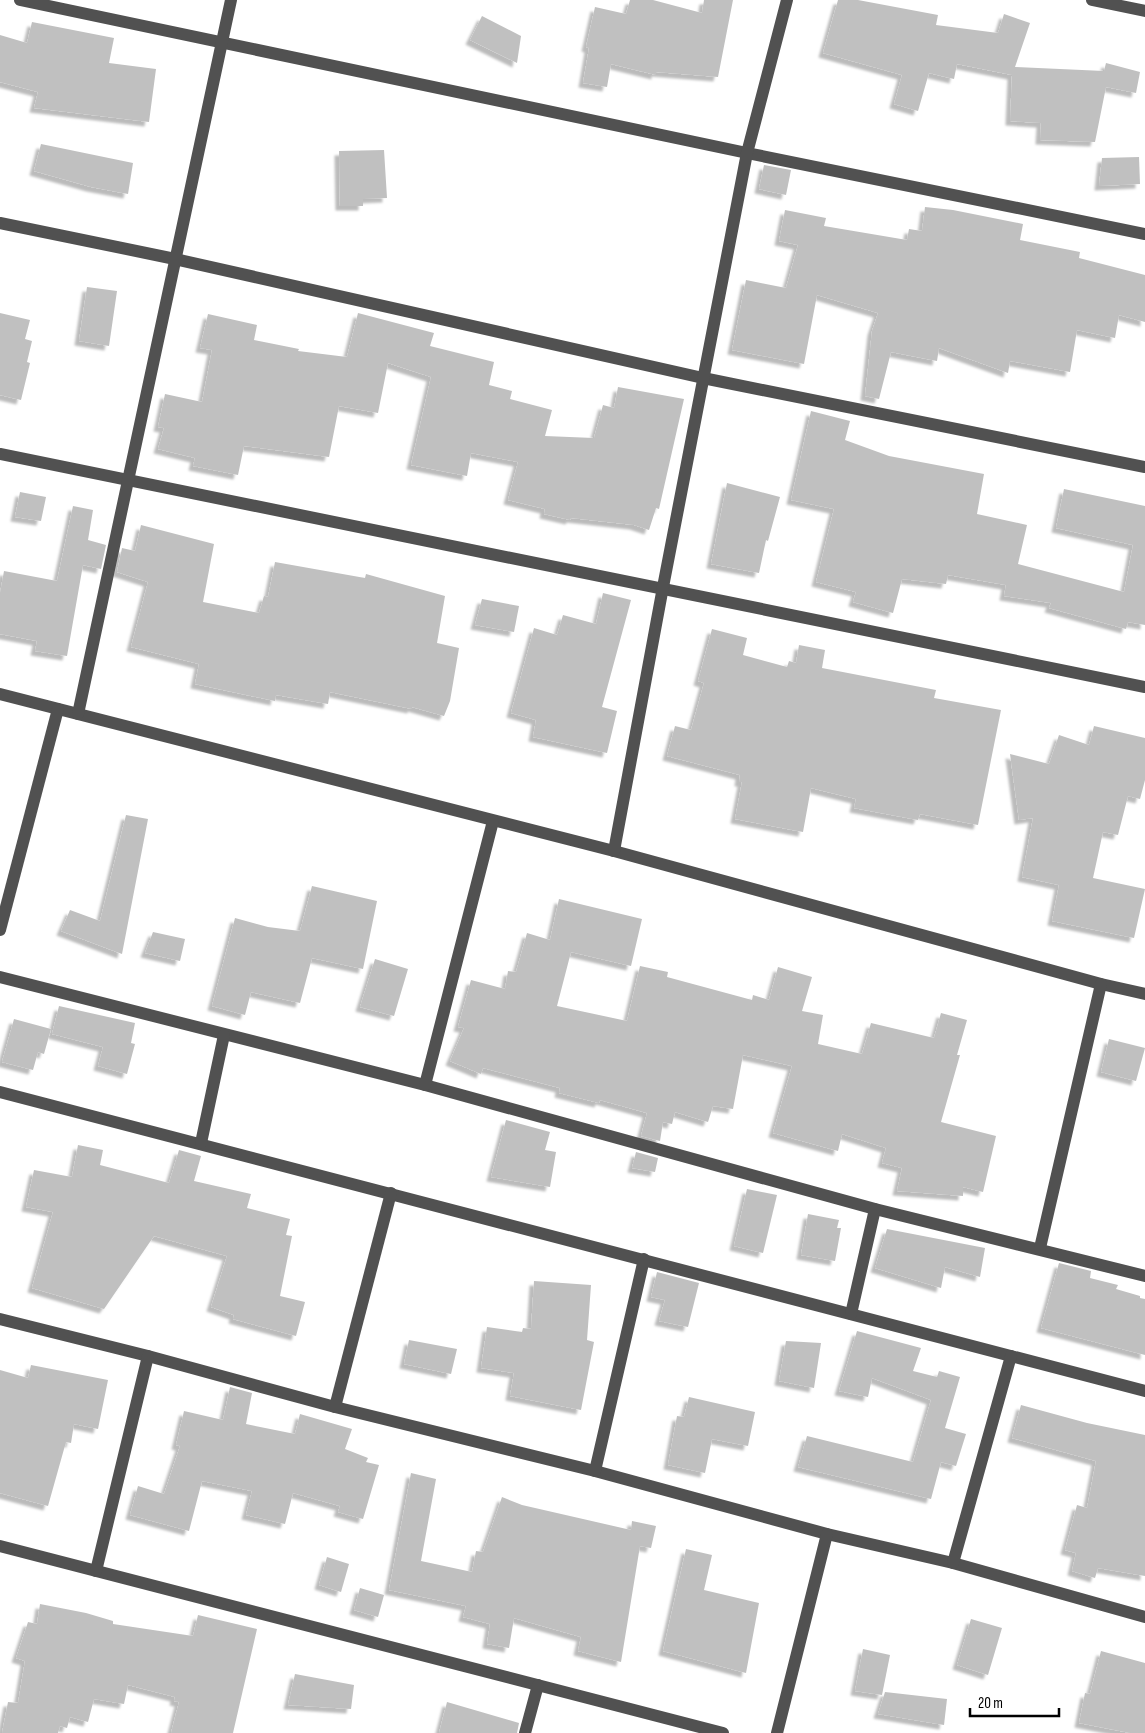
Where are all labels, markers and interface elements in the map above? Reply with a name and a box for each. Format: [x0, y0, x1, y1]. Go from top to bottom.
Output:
scale bar [970, 1686, 1059, 1718]
text: 20 m [978, 1694, 1003, 1713]

